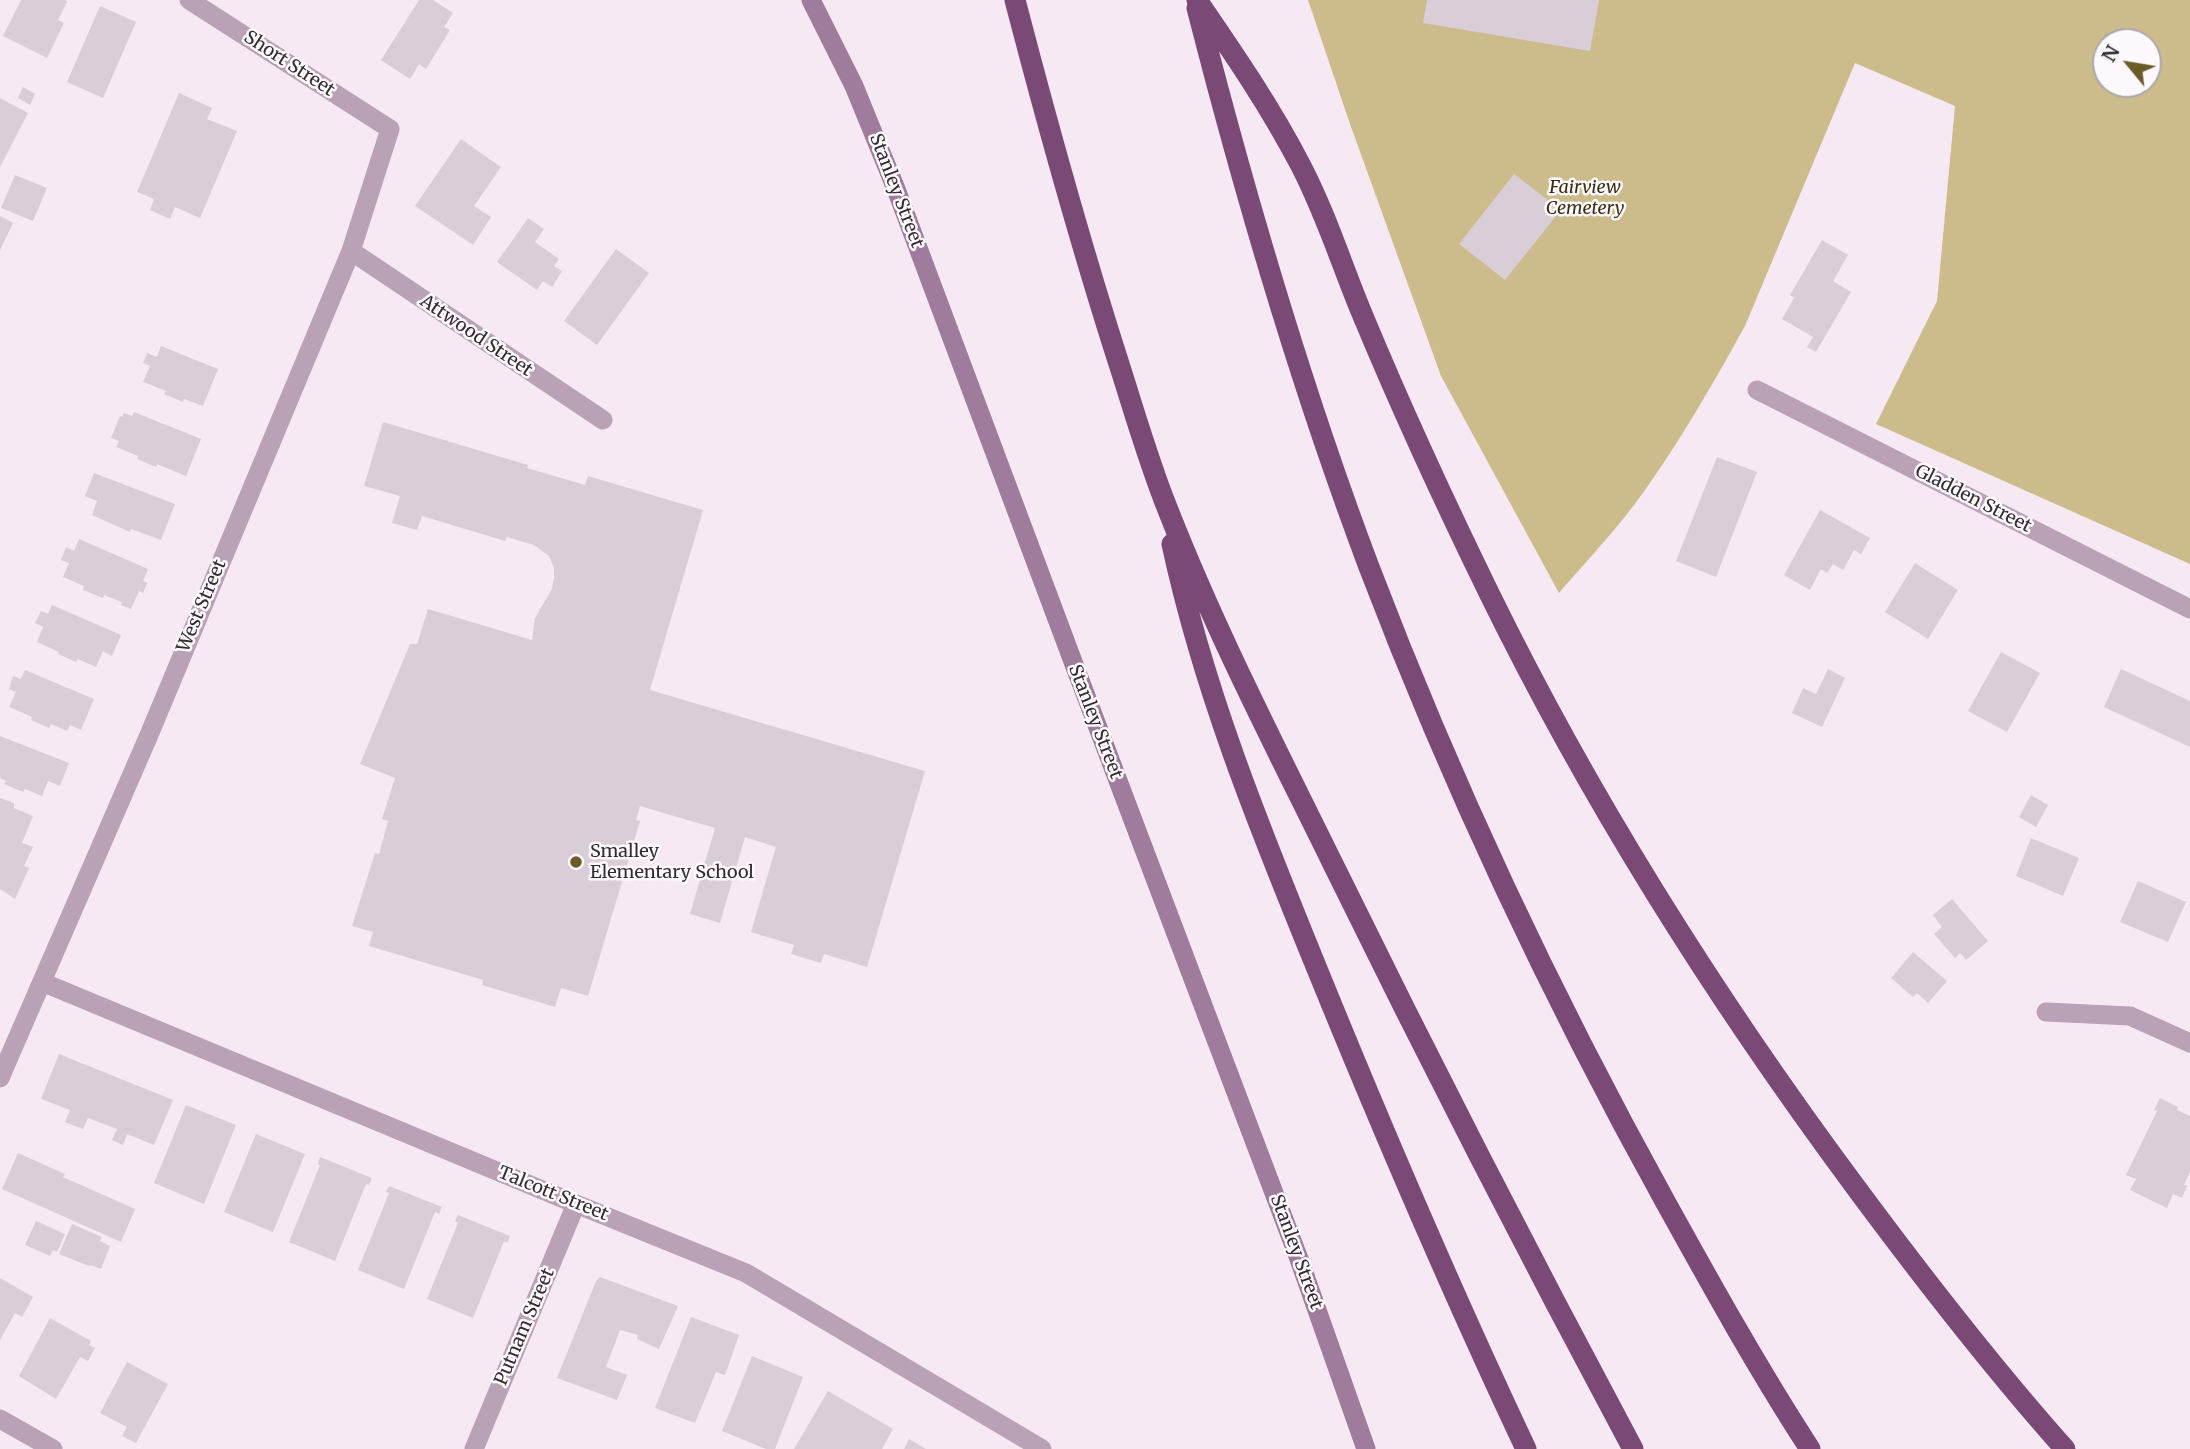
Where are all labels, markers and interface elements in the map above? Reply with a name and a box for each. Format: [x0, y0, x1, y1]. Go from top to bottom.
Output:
street label: Short Street [240, 27, 338, 101]
north arrow [2092, 28, 2162, 98]
text: N [2096, 41, 2125, 66]
street label: Stanley Street [864, 131, 928, 251]
park label: Fairview Cemetery [1546, 177, 1624, 220]
street label: Attwood Street [416, 291, 536, 381]
street label: Gladden Street [1911, 460, 2035, 538]
street label: West Street [173, 557, 231, 655]
street label: Stanley Street [1063, 662, 1127, 782]
place label: Smalley Elementary School [590, 841, 754, 884]
marker: Smalley Elementary School [568, 854, 584, 870]
street label: Talcott Street [495, 1162, 611, 1226]
street label: Stanley Street [1265, 1192, 1327, 1312]
street label: Putnam Street [491, 1265, 559, 1389]

